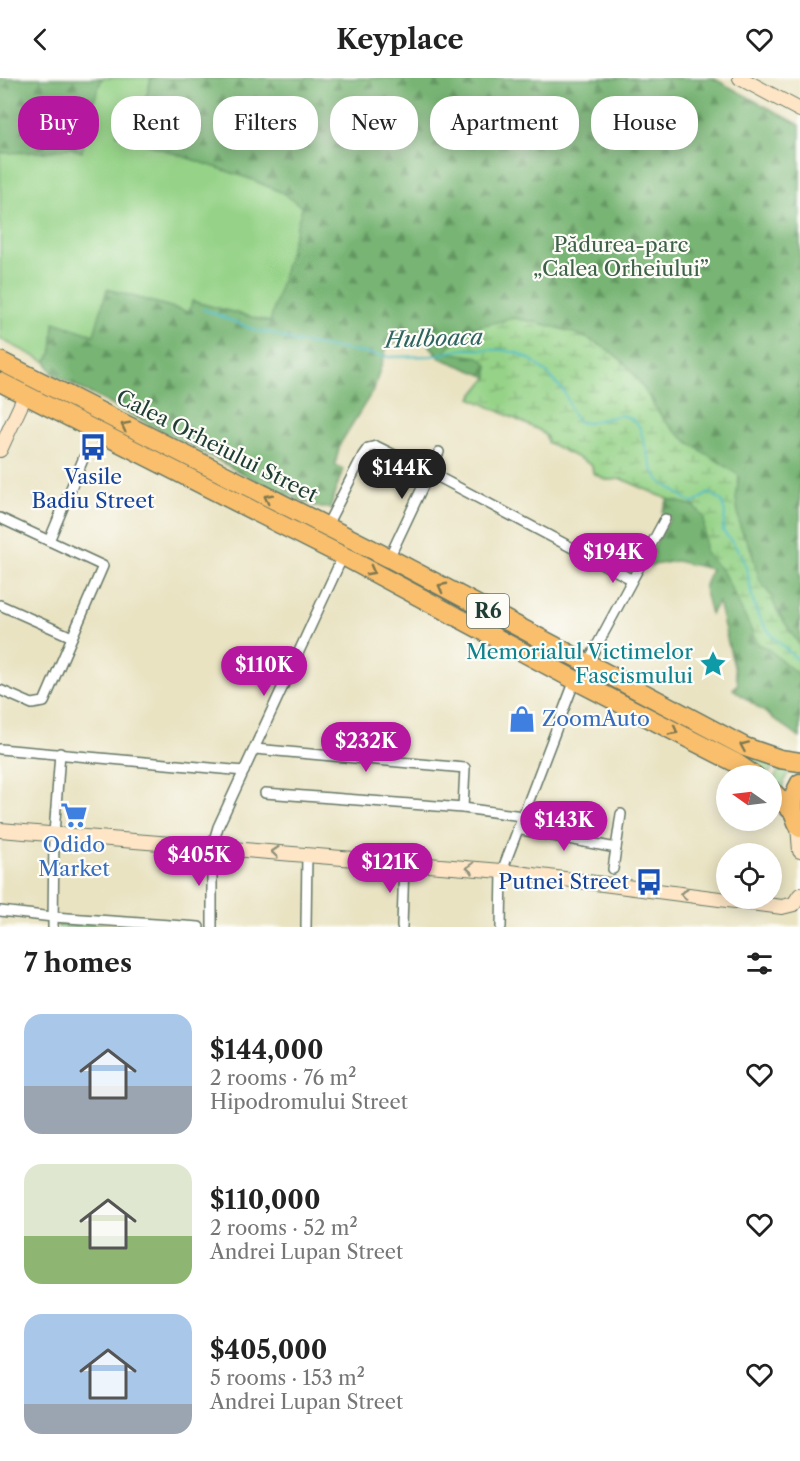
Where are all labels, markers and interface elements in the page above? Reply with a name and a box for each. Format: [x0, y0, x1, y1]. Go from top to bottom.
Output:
icon: back [24, 23, 57, 56]
text: Keyplace [336, 23, 464, 56]
icon: heart [743, 23, 776, 56]
chip: Buy [18, 96, 99, 150]
chip: Rent [111, 96, 201, 150]
chip: Filters [213, 96, 318, 150]
chip: New [330, 96, 418, 150]
chip: Apartment [430, 96, 579, 150]
chip: House [591, 96, 698, 150]
park label: Pădurea-parc „Calea Orheiului” [533, 232, 709, 281]
water label: Hulboaca [382, 323, 484, 354]
street label: Calea Orheiului Street [112, 384, 323, 508]
one-way arrow [121, 421, 132, 433]
bus stop icon: Vasile Badiu Street [78, 432, 108, 462]
pin: $144K [360, 449, 444, 500]
text: $144K [372, 456, 432, 480]
place label: Vasile Badiu Street [32, 464, 155, 513]
one-way arrow [264, 493, 275, 505]
pin: $194K [571, 533, 655, 584]
text: $194K [583, 540, 643, 564]
one-way arrow [365, 564, 376, 576]
one-way arrow [437, 582, 448, 594]
road number: R6 [467, 594, 509, 628]
place label: Memorialul Victimelor Fascismului [466, 639, 693, 688]
pin: $110K [222, 646, 306, 697]
place icon: Memorialul Victimelor Fascismului [698, 649, 728, 679]
text: $110K [235, 653, 293, 677]
shop icon: ZoomAuto [507, 704, 537, 734]
place label: ZoomAuto [542, 706, 650, 731]
pin: $232K [324, 722, 408, 773]
one-way arrow [668, 723, 679, 735]
text: $232K [335, 729, 397, 753]
one-way arrow [740, 742, 751, 754]
north arrow [716, 765, 782, 831]
map controls [716, 765, 782, 909]
supermarket icon: Odido Market [59, 800, 89, 830]
pin: $143K [522, 801, 606, 852]
text: $143K [534, 808, 594, 832]
place label: Odido Market [38, 832, 110, 881]
pin: $405K [157, 836, 241, 887]
text: $405K [168, 843, 230, 867]
pin: $121K [348, 843, 432, 894]
button: locate [716, 843, 782, 909]
one-way arrow [271, 846, 280, 859]
text: $121K [362, 850, 418, 874]
one-way arrow [465, 862, 474, 875]
bus stop icon: Putnei Street [634, 867, 664, 897]
place label: Putnei Street [498, 869, 630, 894]
one-way arrow [680, 889, 689, 901]
text: 7 homes [24, 947, 132, 979]
icon: filters [743, 947, 776, 980]
text: $144,000 [210, 1034, 324, 1066]
icon: home [72, 1038, 144, 1110]
icon: heart [743, 1058, 776, 1091]
text: 2 rooms · 76 m² [210, 1066, 356, 1090]
text: Hipodromului Street [210, 1090, 408, 1114]
text: $110,000 [210, 1184, 320, 1216]
icon: home [72, 1188, 144, 1260]
icon: heart [743, 1208, 776, 1241]
text: 2 rooms · 52 m² [210, 1216, 358, 1240]
text: Andrei Lupan Street [210, 1240, 403, 1264]
text: $405,000 [210, 1334, 327, 1366]
icon: home [72, 1338, 144, 1410]
icon: heart [743, 1358, 776, 1391]
text: 5 rooms · 153 m² [210, 1366, 365, 1390]
text: Andrei Lupan Street [210, 1390, 403, 1414]

